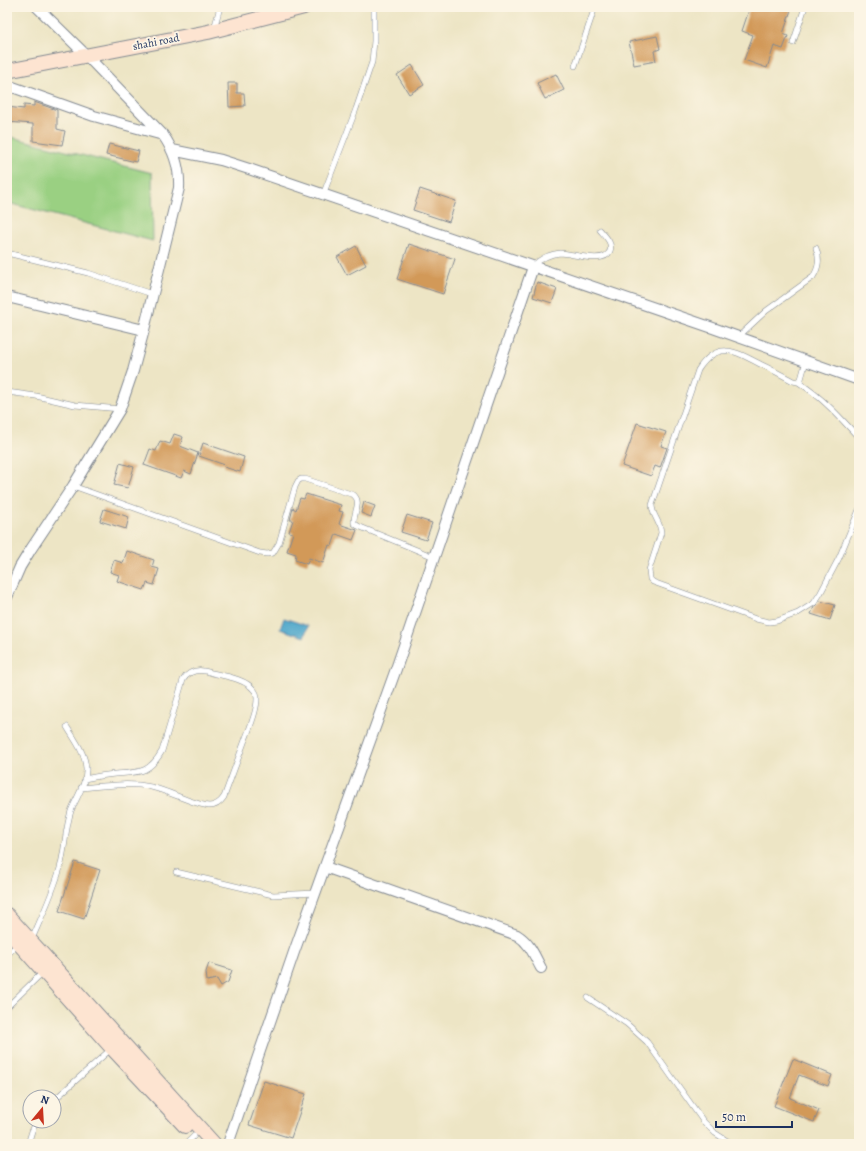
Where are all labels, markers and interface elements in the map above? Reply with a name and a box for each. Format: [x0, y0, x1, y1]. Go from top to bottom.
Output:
street label: shahi road [131, 30, 181, 54]
north arrow [22, 1089, 62, 1129]
text: N [39, 1092, 51, 1108]
scale bar [716, 1103, 792, 1129]
text: 50 m [722, 1109, 746, 1125]

